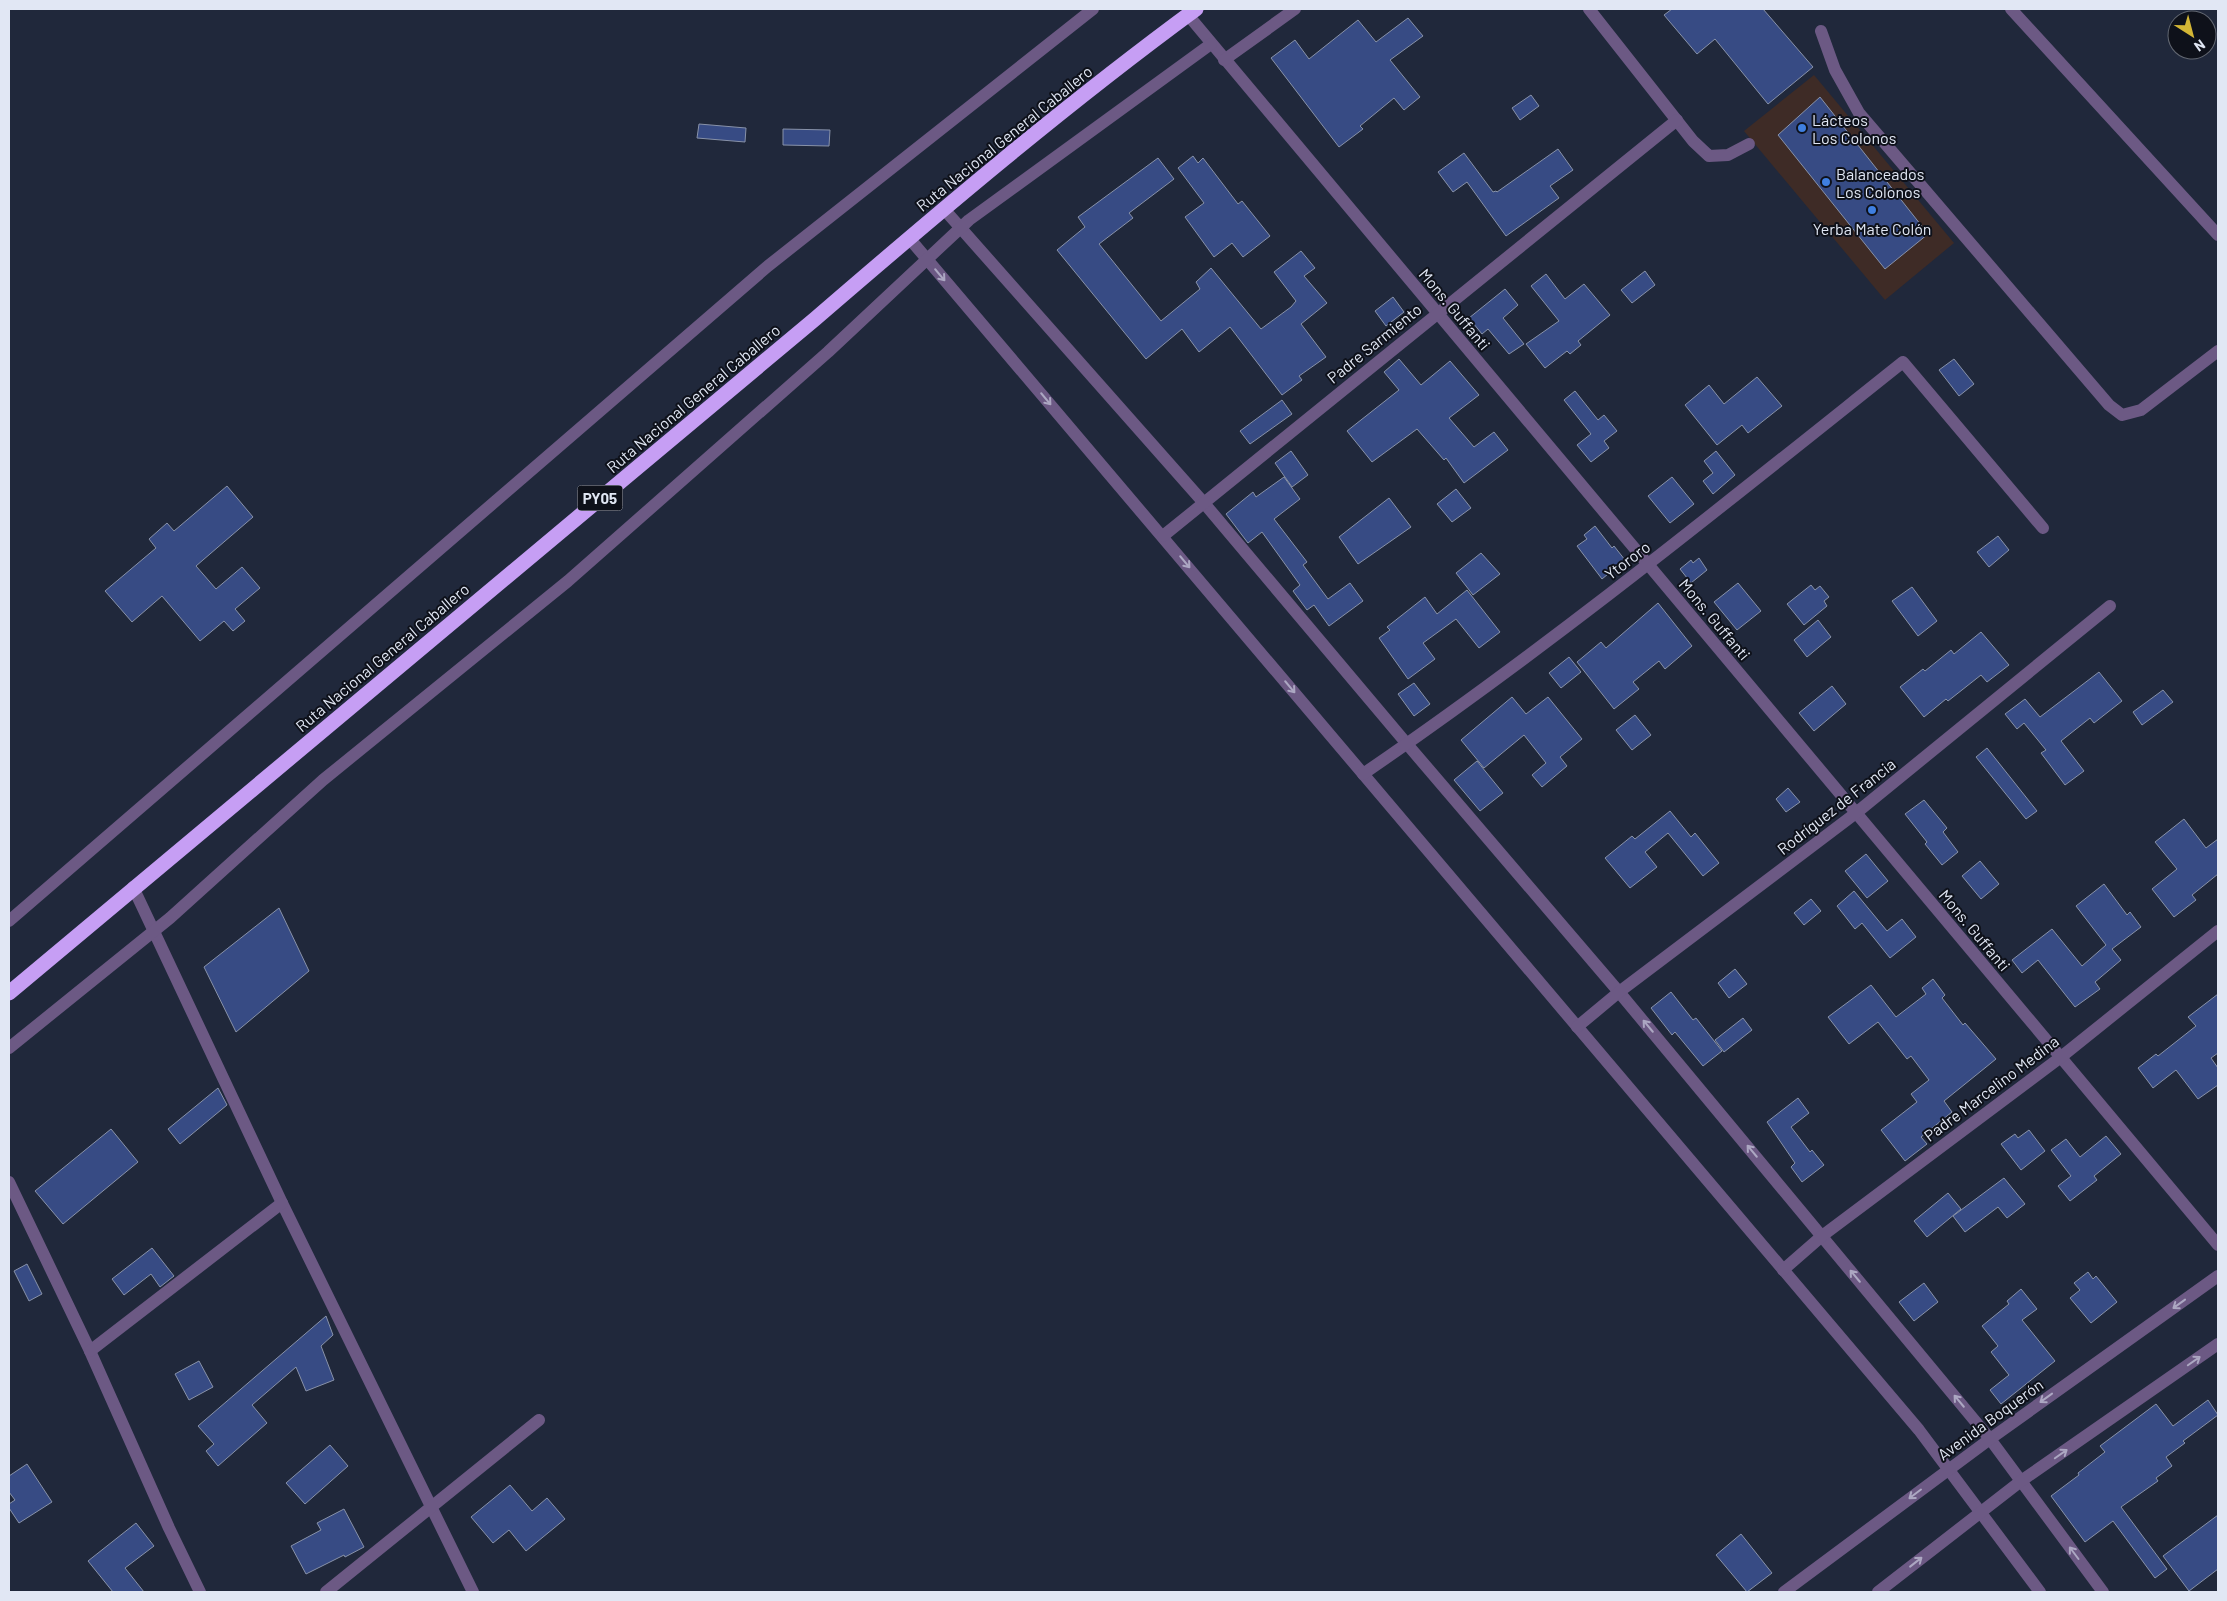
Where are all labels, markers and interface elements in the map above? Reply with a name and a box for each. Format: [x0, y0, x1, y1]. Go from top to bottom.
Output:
north arrow [2167, 10, 2217, 60]
text: N [2191, 36, 2209, 56]
street label: Ruta Nacional General Caballero [912, 61, 1096, 215]
place label: Lácteos Los Colonos [1812, 110, 1896, 147]
marker: Lácteos Los Colonos [1796, 122, 1808, 134]
place label: Balanceados Los Colonos [1836, 164, 1925, 201]
marker: Balanceados Los Colonos [1820, 176, 1832, 188]
marker: Yerba Mate Colón [1866, 204, 1878, 216]
place label: Yerba Mate Colón [1813, 219, 1931, 238]
street label: Mons. Guffanti [1415, 264, 1495, 354]
one-way arrow [935, 268, 946, 281]
street label: Padre Sarmiento [1323, 299, 1425, 387]
street label: Ruta Nacional General Caballero [602, 320, 784, 476]
one-way arrow [1040, 392, 1052, 405]
road number: PY05 [578, 486, 622, 510]
street label: Ytororo [1601, 537, 1653, 583]
one-way arrow [1180, 556, 1191, 569]
street label: Mons. Guffanti [1675, 574, 1755, 664]
street label: Ruta Nacional General Caballero [291, 579, 473, 735]
one-way arrow [1284, 680, 1295, 693]
street label: Rodríguez de Francia [1773, 754, 1899, 858]
street label: Mons. Guffanti [1935, 885, 2015, 975]
one-way arrow [1642, 1020, 1653, 1033]
street label: Padre Marcelino Medina [1920, 1031, 2062, 1145]
one-way arrow [1746, 1145, 1757, 1158]
one-way arrow [1850, 1270, 1861, 1283]
one-way arrow [2172, 1299, 2186, 1309]
one-way arrow [2187, 1356, 2201, 1366]
street label: Avenida Boquerón [1934, 1374, 2046, 1464]
one-way arrow [2039, 1393, 2053, 1403]
one-way arrow [1954, 1395, 1965, 1408]
one-way arrow [2053, 1449, 2067, 1459]
one-way arrow [1909, 1489, 1922, 1500]
one-way arrow [2069, 1546, 2079, 1560]
one-way arrow [1909, 1557, 1922, 1568]

